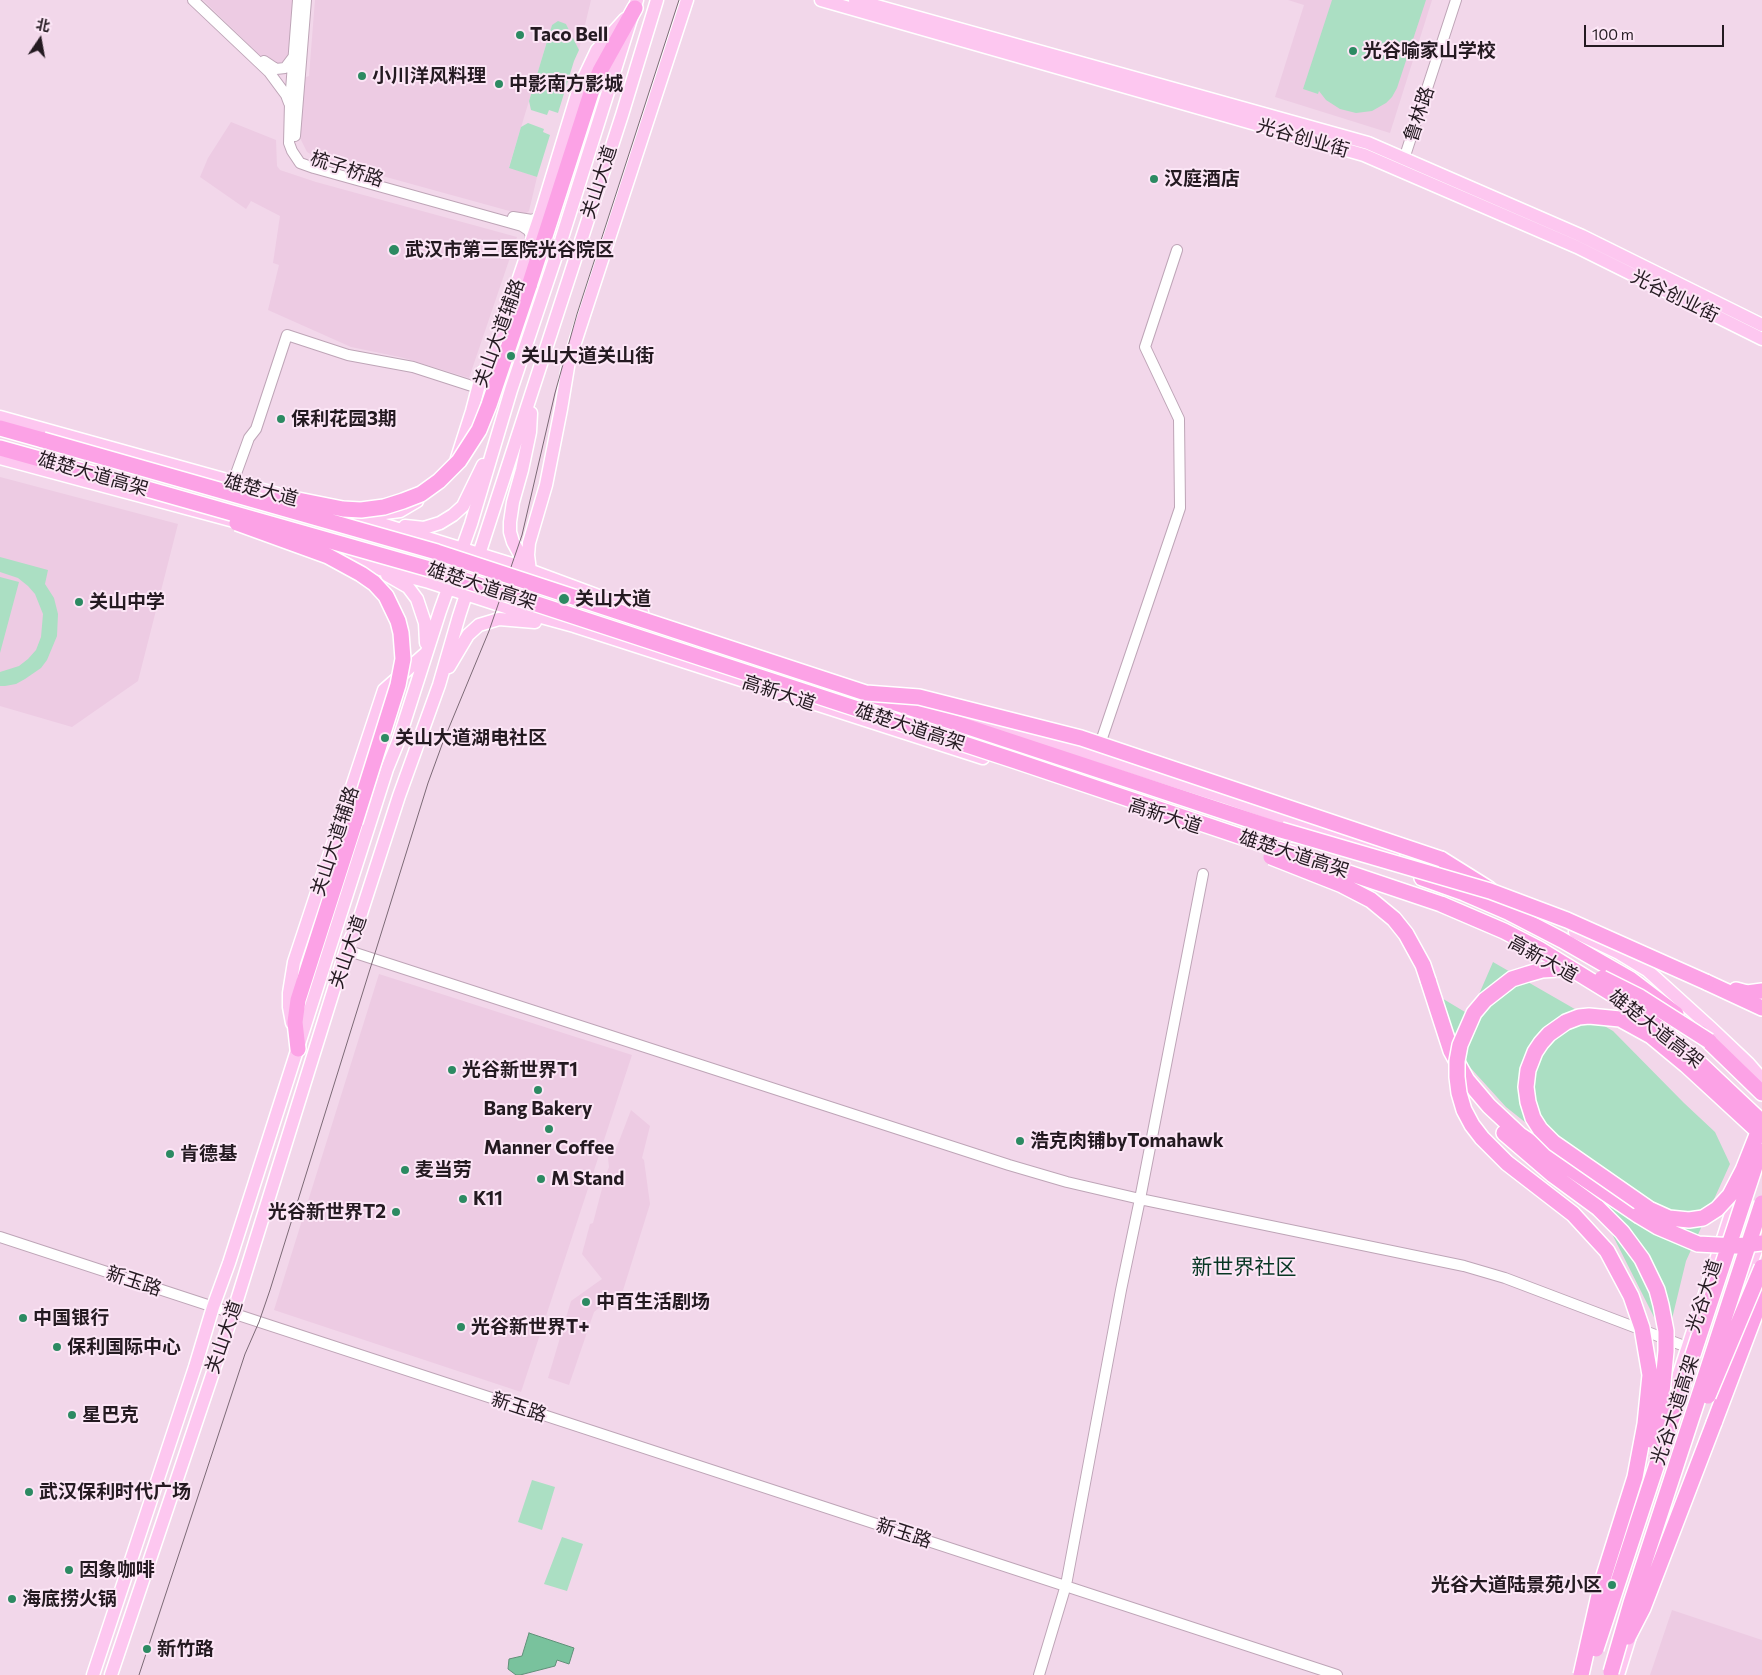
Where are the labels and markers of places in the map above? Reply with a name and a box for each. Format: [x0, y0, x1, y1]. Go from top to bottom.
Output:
place label: Taco Bell [530, 24, 608, 46]
marker: Taco Bell [514, 29, 526, 41]
place label: 光谷喻家山学校 [1363, 40, 1496, 62]
marker: 光谷喻家山学校 [1347, 45, 1359, 57]
place label: 小川洋风料理 [372, 65, 486, 87]
marker: 小川洋风料理 [356, 70, 368, 82]
place label: 中影南方影城 [509, 73, 623, 95]
marker: 中影南方影城 [493, 78, 505, 90]
place label: 汉庭酒店 [1164, 168, 1240, 190]
marker: 汉庭酒店 [1148, 173, 1160, 185]
place label: 武汉市第三医院光谷院区 [405, 239, 614, 261]
marker: 武汉市第三医院光谷院区 [387, 243, 401, 257]
place label: 关山大道关山街 [521, 345, 654, 367]
marker: 关山大道关山街 [505, 350, 517, 362]
place label: 保利花园3期 [291, 408, 397, 430]
marker: 保利花园3期 [275, 413, 287, 425]
place label: 关山大道 [575, 588, 651, 610]
place label: 关山中学 [89, 591, 165, 613]
marker: 关山大道 [557, 592, 571, 606]
marker: 关山中学 [73, 596, 85, 608]
place label: 关山大道湖电社区 [395, 727, 547, 749]
marker: 关山大道湖电社区 [379, 732, 391, 744]
place label: 光谷新世界T1 [462, 1059, 578, 1081]
marker: 光谷新世界T1 [446, 1064, 458, 1076]
marker: Bang Bakery [532, 1084, 544, 1096]
place label: Bang Bakery [484, 1098, 592, 1120]
marker: Manner Coffee [543, 1123, 555, 1135]
place label: 浩克肉铺byTomahawk [1030, 1130, 1224, 1152]
marker: 浩克肉铺byTomahawk [1014, 1135, 1026, 1147]
place label: Manner Coffee [484, 1137, 614, 1159]
place label: 肯德基 [180, 1143, 237, 1165]
marker: 肯德基 [164, 1148, 176, 1160]
place label: 麦当劳 [415, 1159, 472, 1181]
marker: 麦当劳 [399, 1164, 411, 1176]
place label: M Stand [551, 1168, 624, 1190]
marker: M Stand [535, 1173, 547, 1185]
place label: K11 [473, 1188, 503, 1210]
marker: K11 [457, 1193, 469, 1205]
place label: 光谷新世界T2 [268, 1201, 386, 1223]
marker: 光谷新世界T2 [390, 1206, 402, 1218]
place label: 中百生活剧场 [596, 1291, 710, 1313]
marker: 中百生活剧场 [580, 1296, 592, 1308]
place label: 中国银行 [33, 1307, 109, 1329]
marker: 中国银行 [17, 1312, 29, 1324]
place label: 光谷新世界T+ [471, 1316, 590, 1338]
marker: 光谷新世界T+ [455, 1321, 467, 1333]
place label: 保利国际中心 [67, 1336, 181, 1358]
marker: 保利国际中心 [51, 1341, 63, 1353]
place label: 星巴克 [82, 1404, 139, 1426]
marker: 星巴克 [66, 1409, 78, 1421]
place label: 武汉保利时代广场 [39, 1481, 191, 1503]
marker: 武汉保利时代广场 [23, 1486, 35, 1498]
place label: 因象咖啡 [79, 1559, 155, 1581]
marker: 因象咖啡 [63, 1564, 75, 1576]
place label: 光谷大道陆景苑小区 [1431, 1574, 1602, 1596]
marker: 光谷大道陆景苑小区 [1606, 1579, 1618, 1591]
place label: 海底捞火锅 [22, 1588, 117, 1610]
marker: 海底捞火锅 [6, 1593, 18, 1605]
place label: 新竹路 [157, 1638, 214, 1660]
marker: 新竹路 [141, 1643, 153, 1655]

